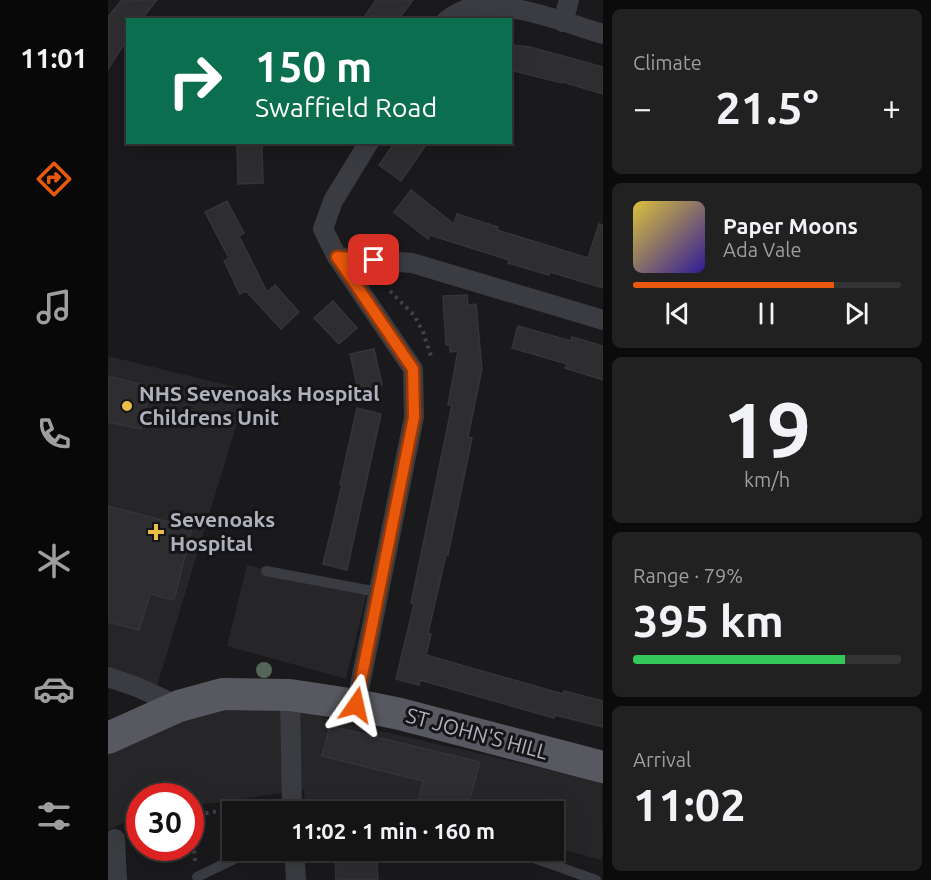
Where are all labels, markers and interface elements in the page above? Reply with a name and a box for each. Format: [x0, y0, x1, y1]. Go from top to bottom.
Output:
icon: right [156, 42, 234, 120]
text: 11:01 [20, 43, 88, 73]
text: 150 m [255, 43, 372, 90]
text: Climate [633, 51, 702, 74]
text: 21.5° [715, 82, 819, 133]
text: − [633, 89, 652, 126]
text: + [882, 89, 901, 126]
text: Swaffield Road [255, 92, 437, 122]
icon: directions [33, 158, 75, 200]
text: Paper Moons [723, 213, 858, 238]
pin [348, 234, 399, 285]
text: Ada Vale [723, 238, 801, 261]
icon: arrive [357, 243, 390, 276]
icon: music [33, 286, 75, 328]
icon: previous [661, 297, 694, 330]
icon: pause [750, 297, 783, 330]
icon: next [840, 297, 873, 330]
place label: NHS Sevenoaks Hospital Childrens Unit [139, 381, 380, 429]
text: 19 [723, 385, 811, 473]
marker: NHS Sevenoaks Hospital Childrens Unit [120, 399, 134, 413]
icon: phone [33, 413, 75, 455]
text: km/h [744, 468, 790, 491]
place label: Sevenoaks Hospital [170, 507, 275, 555]
marker: Sevenoaks Hospital [147, 523, 165, 541]
icon: climate [33, 540, 75, 582]
text: Range · 79% [633, 564, 743, 587]
text: 395 km [633, 595, 784, 646]
icon: car [33, 668, 75, 710]
position arrow [324, 673, 388, 737]
street label: ST JOHN'S HILL [404, 703, 551, 764]
text: Arrival [633, 748, 691, 771]
text: 11:02 [633, 779, 746, 830]
speed limit sign: 30 [126, 783, 204, 861]
icon: filters [33, 795, 75, 837]
text: 11:02 · 1 min · 160 m [291, 818, 495, 843]

